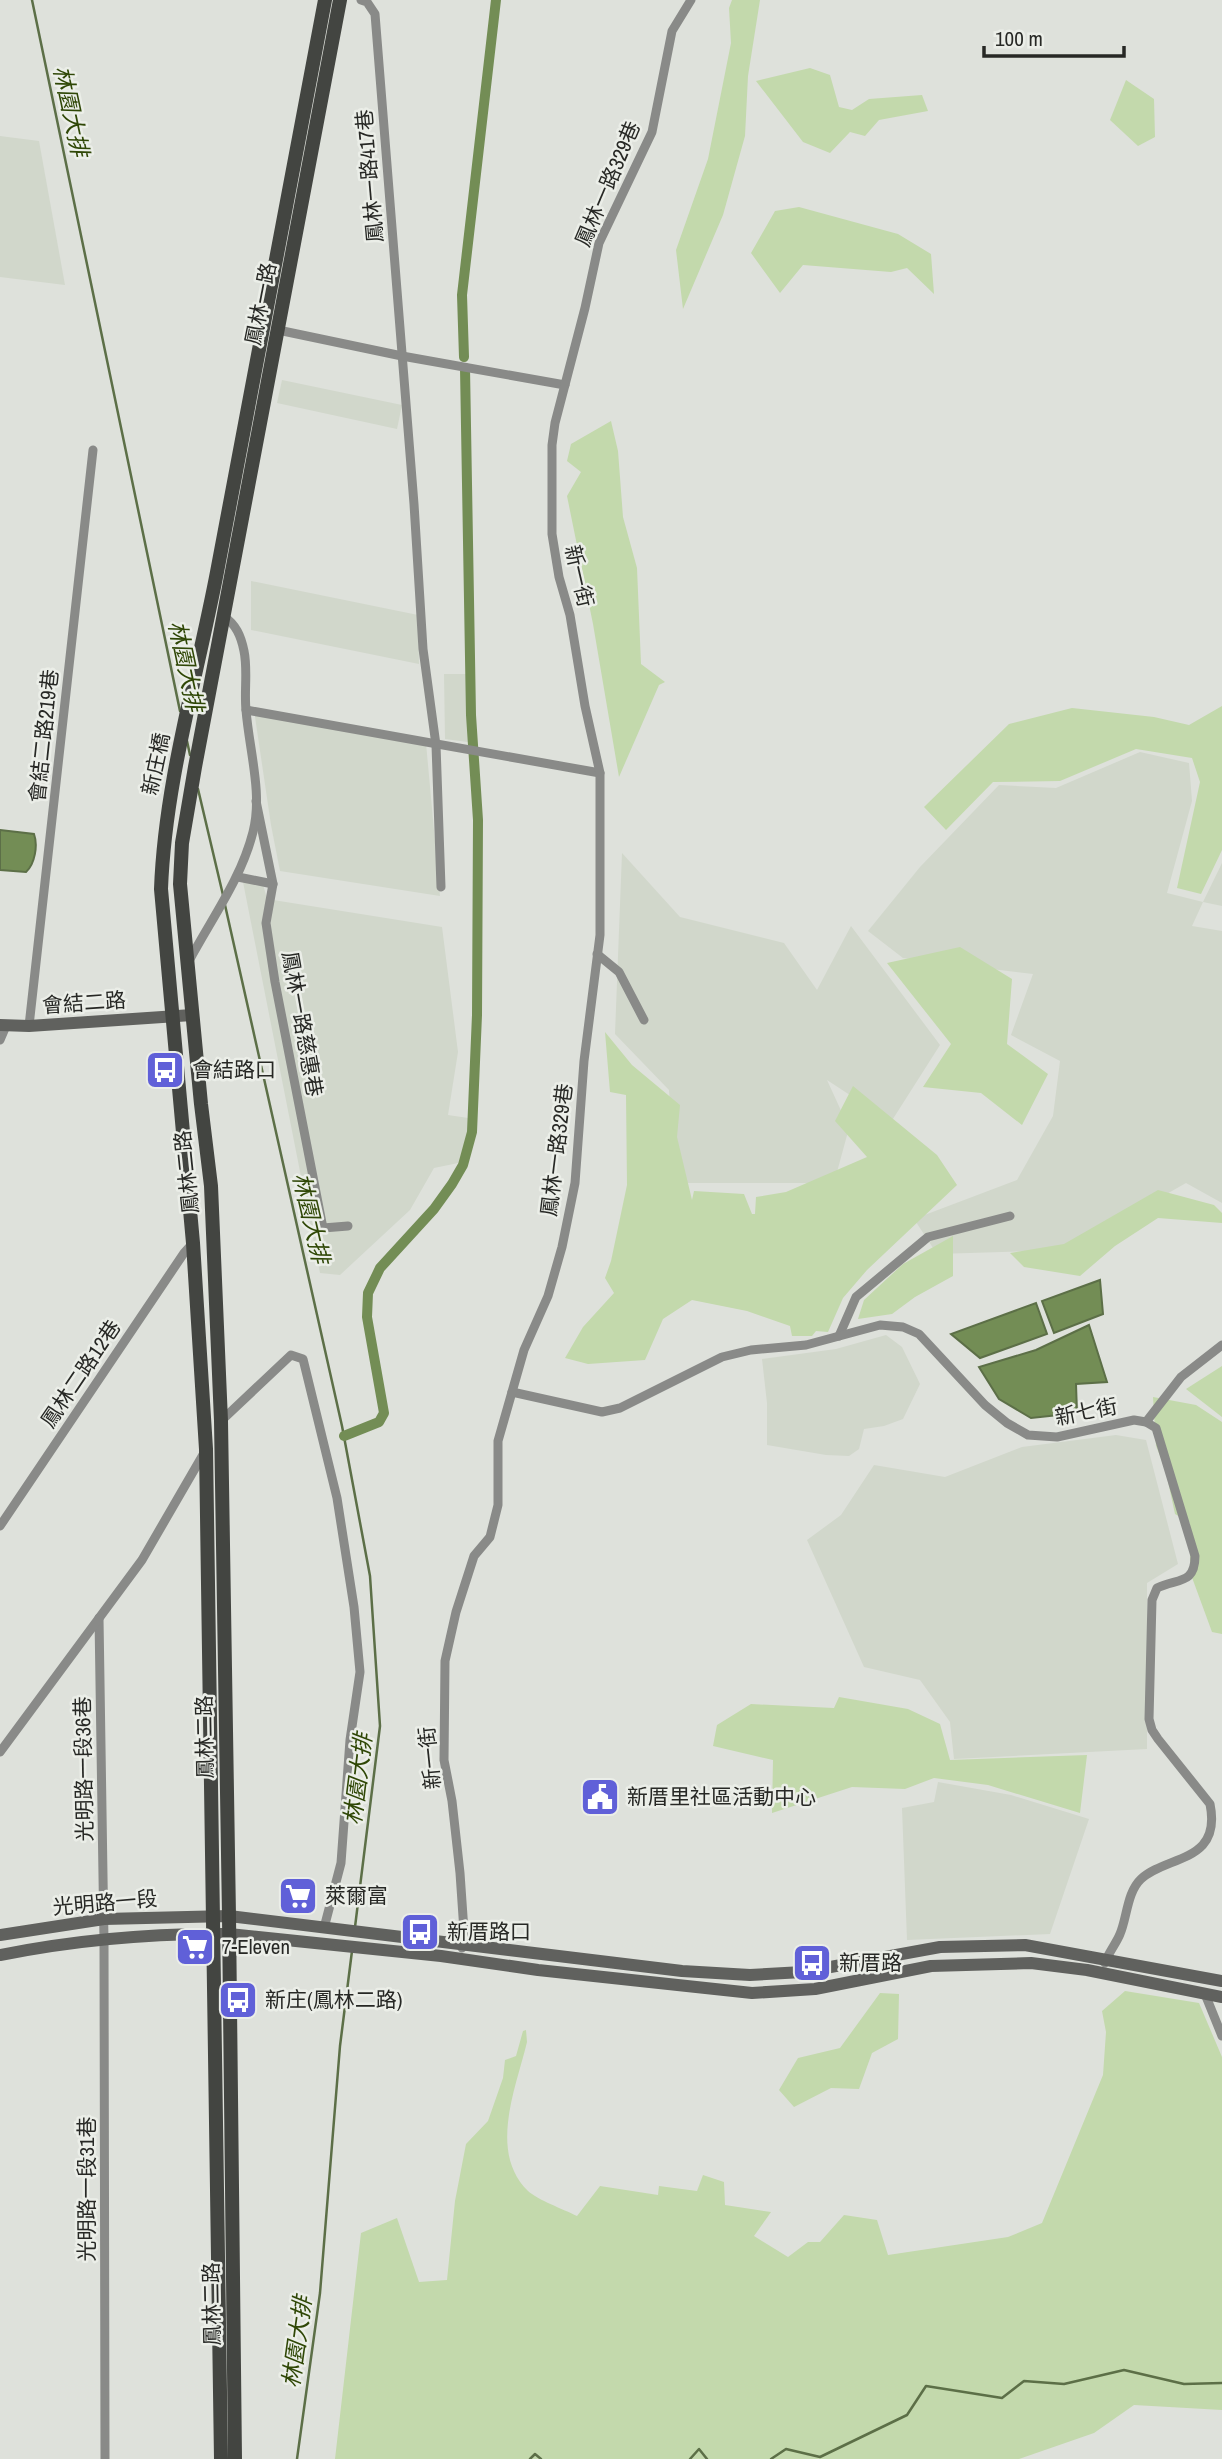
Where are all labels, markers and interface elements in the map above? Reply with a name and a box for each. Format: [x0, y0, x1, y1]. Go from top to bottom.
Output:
scale bar [984, 14, 1124, 58]
text: 100 m [995, 24, 1043, 53]
water label: 林園大排 [47, 63, 97, 162]
street label: 鳳林一路417巷 [349, 108, 390, 244]
street label: 鳳林一路329巷 [568, 117, 647, 251]
street label: 鳳林一路 [238, 260, 283, 348]
street label: 新一街 [558, 542, 601, 610]
water label: 林園大排 [162, 618, 212, 717]
street label: 會結二路219巷 [22, 668, 65, 804]
street label: 新庄橋 [135, 730, 176, 798]
street label: 鳳林一路慈惠巷 [275, 949, 330, 1099]
street label: 會結二路 [41, 985, 127, 1020]
bus stop icon: 會結路口 [144, 1049, 186, 1091]
place label: 會結路口 [192, 1055, 276, 1084]
street label: 鳳林一路329巷 [534, 1082, 579, 1218]
street label: 鳳林二路 [168, 1129, 205, 1215]
water label: 林園大排 [286, 1170, 338, 1269]
street label: 鳳林二路12巷 [34, 1314, 127, 1433]
street label: 新七街 [1052, 1391, 1120, 1432]
street label: 鳳林二路 [189, 1695, 220, 1779]
street label: 光明路一段36巷 [68, 1696, 99, 1842]
street label: 新一街 [412, 1725, 447, 1791]
water label: 林園大排 [337, 1728, 379, 1826]
public building icon: 新厝里社區活動中心 [579, 1776, 621, 1818]
place label: 新厝里社區活動中心 [627, 1782, 816, 1811]
supermarket icon: 萊爾富 [277, 1875, 319, 1917]
place label: 萊爾富 [325, 1881, 388, 1910]
street label: 光明路一段 [51, 1883, 159, 1922]
bus stop icon: 新厝路口 [399, 1911, 441, 1953]
place label: 新厝路口 [447, 1917, 531, 1946]
supermarket icon: 7-Eleven [174, 1926, 216, 1968]
place label: 7-Eleven [222, 1932, 290, 1961]
bus stop icon: 新厝路 [791, 1942, 833, 1984]
place label: 新厝路 [839, 1948, 902, 1977]
bus stop icon: 新庄(鳳林二路) [217, 1979, 259, 2021]
place label: 新庄(鳳林二路) [265, 1985, 402, 2014]
street label: 光明路一段31巷 [72, 2116, 101, 2262]
street label: 鳳林二路 [196, 2262, 227, 2346]
water label: 林園大排 [275, 2291, 319, 2390]

